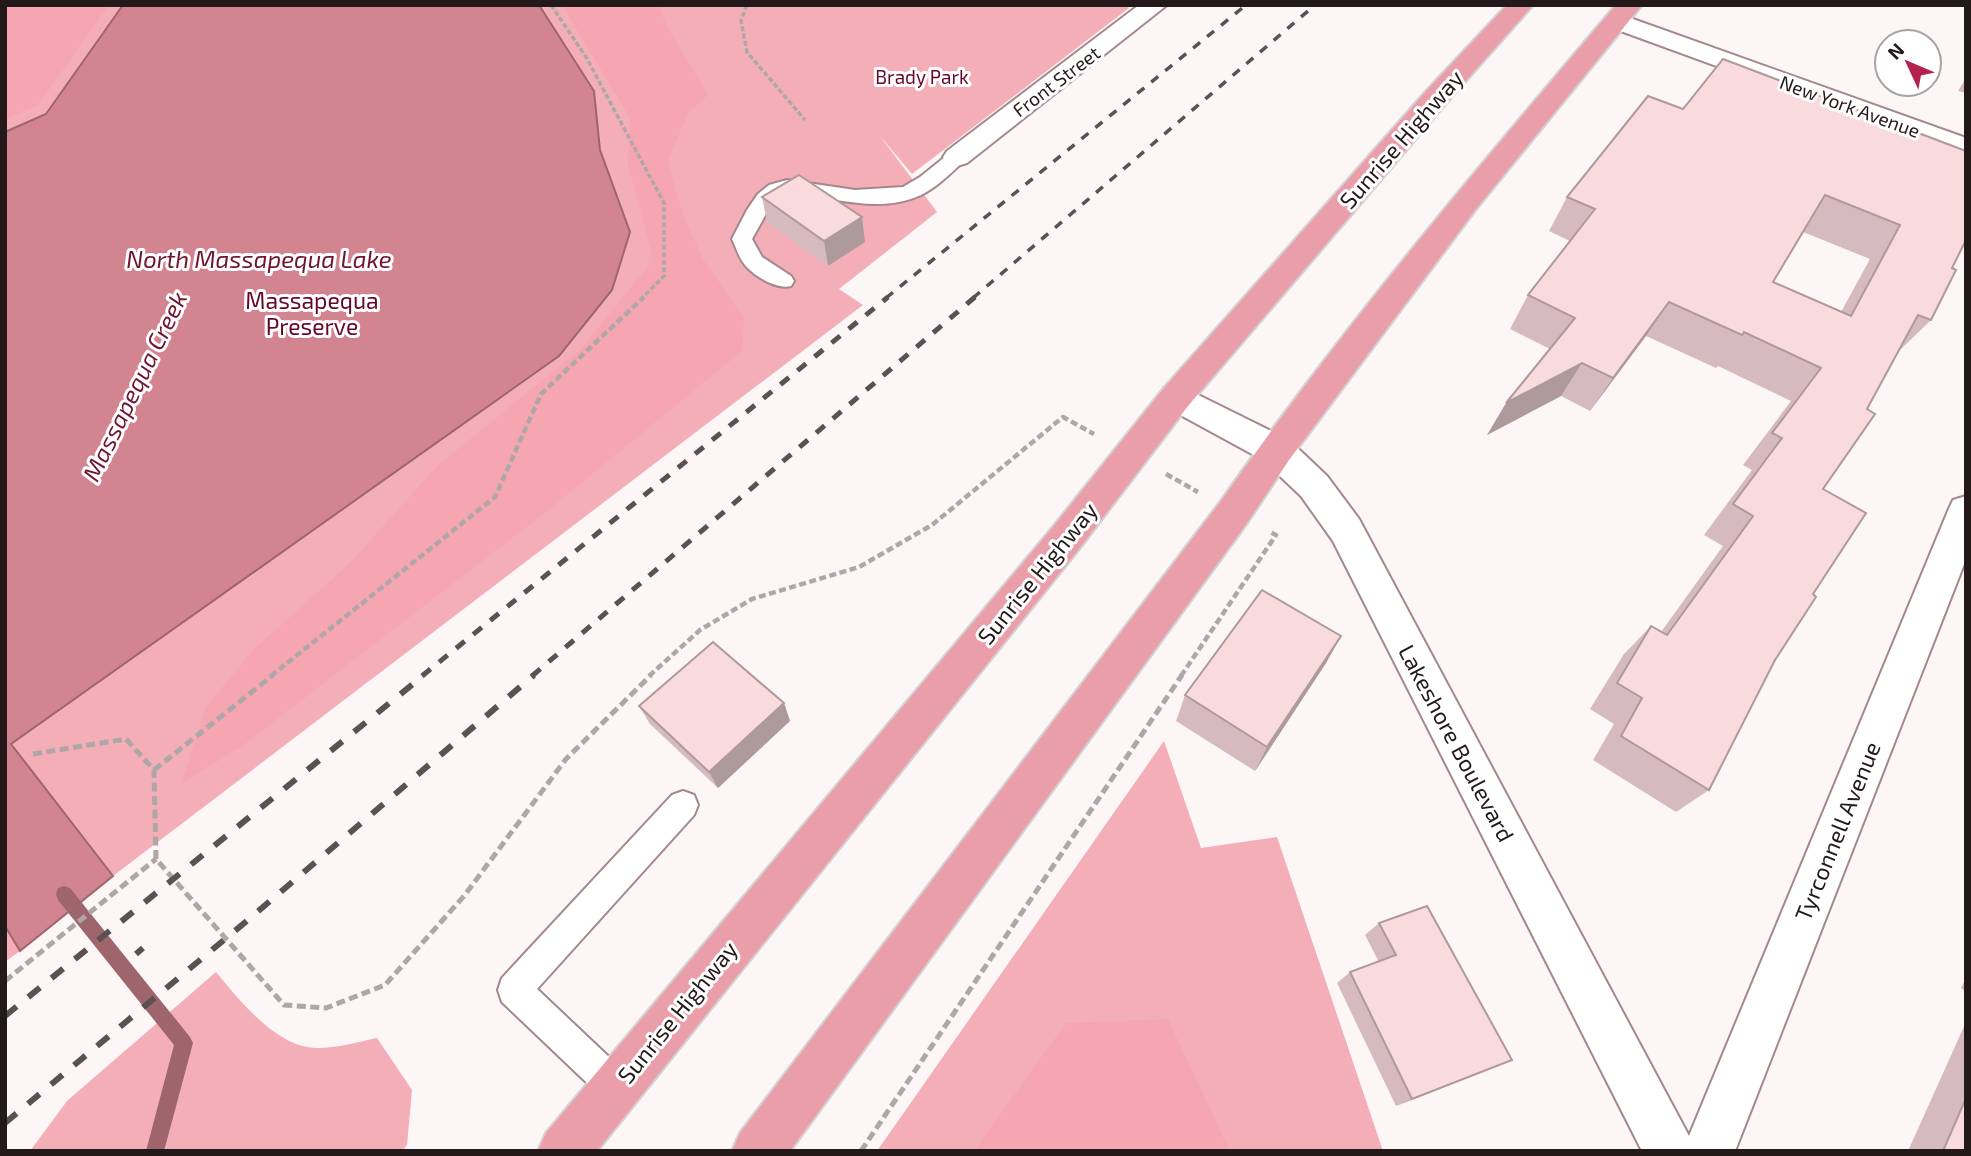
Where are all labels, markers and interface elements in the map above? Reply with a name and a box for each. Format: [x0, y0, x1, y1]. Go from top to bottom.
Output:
north arrow [1873, 28, 1943, 98]
text: N [1882, 38, 1908, 64]
street label: Front Street [1008, 41, 1104, 121]
street label: Sunrise Highway [1333, 64, 1469, 214]
park label: Brady Park [875, 65, 969, 88]
street label: New York Avenue [1777, 70, 1923, 142]
water label: North Massapequa Lake [126, 244, 392, 273]
park label: Massapequa Preserve [245, 286, 379, 340]
water label: Massapequa Creek [76, 287, 192, 485]
street label: Sunrise Highway [971, 496, 1103, 650]
street label: Lakeshore Boulevard [1393, 640, 1521, 846]
street label: Tyrconnell Avenue [1788, 737, 1886, 925]
street label: Sunrise Highway [611, 935, 743, 1089]

